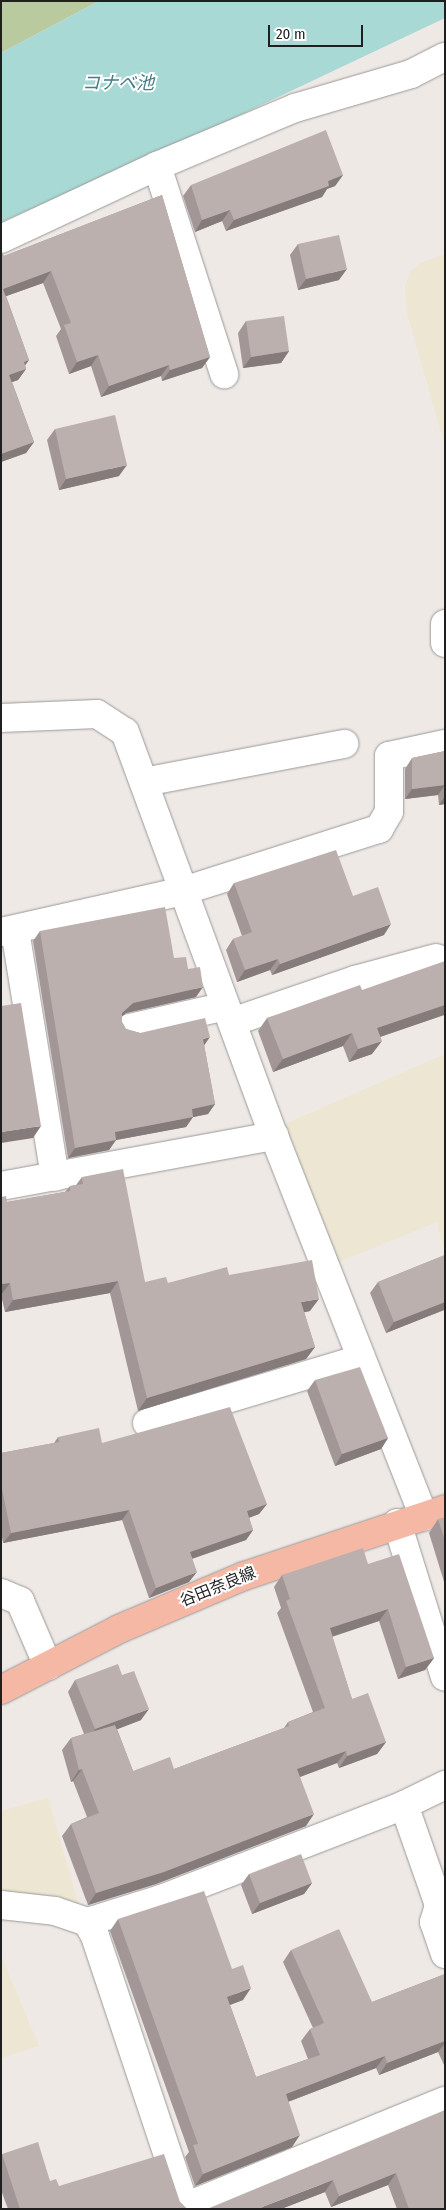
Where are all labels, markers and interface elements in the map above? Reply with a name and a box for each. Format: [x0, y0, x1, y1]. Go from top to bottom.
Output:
scale bar [271, 15, 366, 47]
text: 20 m [276, 25, 306, 43]
water label: コナベ池 [82, 72, 154, 94]
street label: 谷田奈良線 [177, 1563, 259, 1611]

